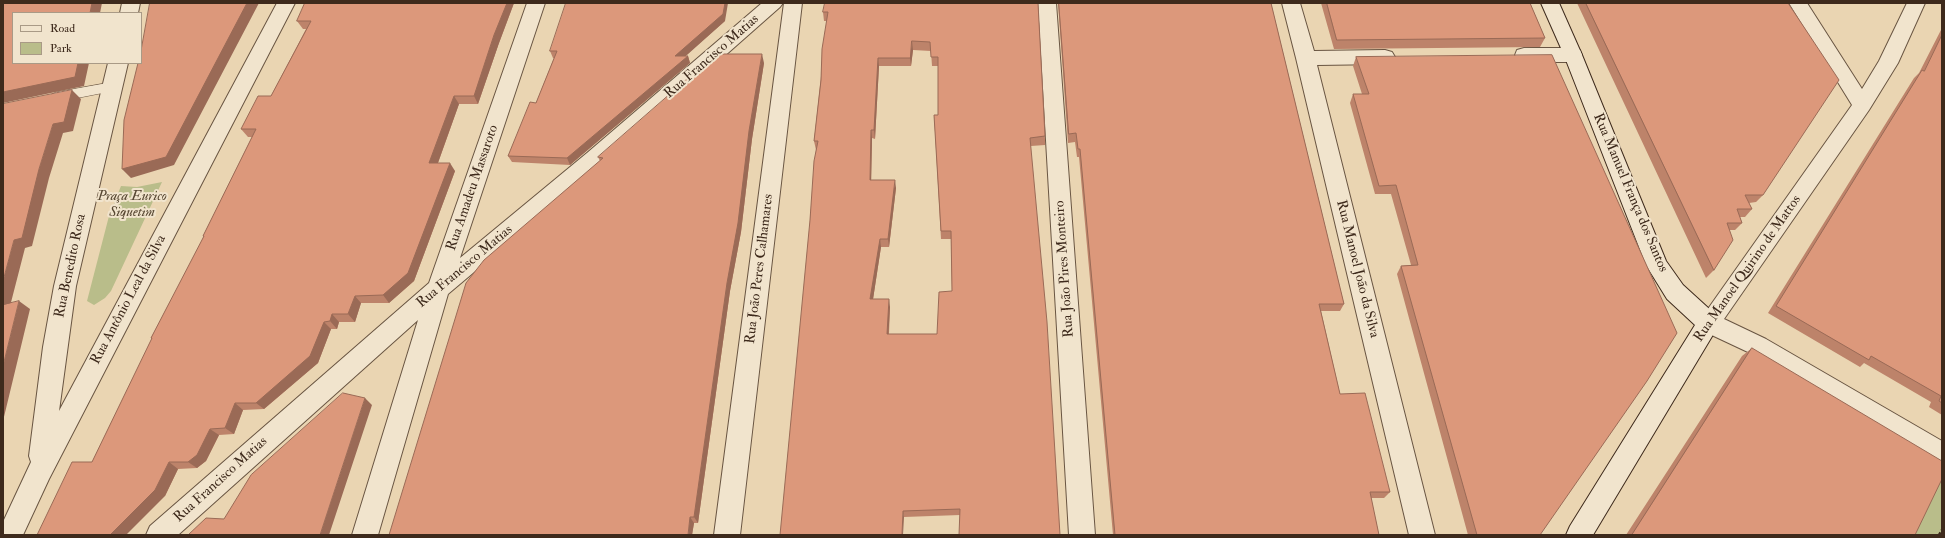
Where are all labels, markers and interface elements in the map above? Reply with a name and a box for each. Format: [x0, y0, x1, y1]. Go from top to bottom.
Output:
street label: Rua Francisco Matias [661, 11, 763, 103]
legend [12, 12, 142, 64]
text: Road [50, 21, 75, 36]
text: Park [50, 41, 72, 56]
street label: Rua Manuel França dos Santos [1589, 111, 1671, 275]
street label: Rua Amadeu Massaroto [444, 123, 502, 253]
park label: Praça Eurico Siquetim [97, 189, 167, 222]
street label: Rua Manoel Quirino de Mattos [1691, 192, 1805, 346]
street label: Rua João Peres Calhamares [742, 193, 778, 345]
street label: Rua Manoel João da Silva [1332, 198, 1382, 340]
street label: Rua João Pires Monteiro [1052, 200, 1078, 338]
street label: Rua Benedito Rosa [52, 213, 90, 319]
street label: Rua Francisco Matias [414, 222, 516, 312]
street label: Rua Antônio Leal da Silva [88, 232, 170, 368]
street label: Rua Francisco Matias [171, 434, 271, 526]

